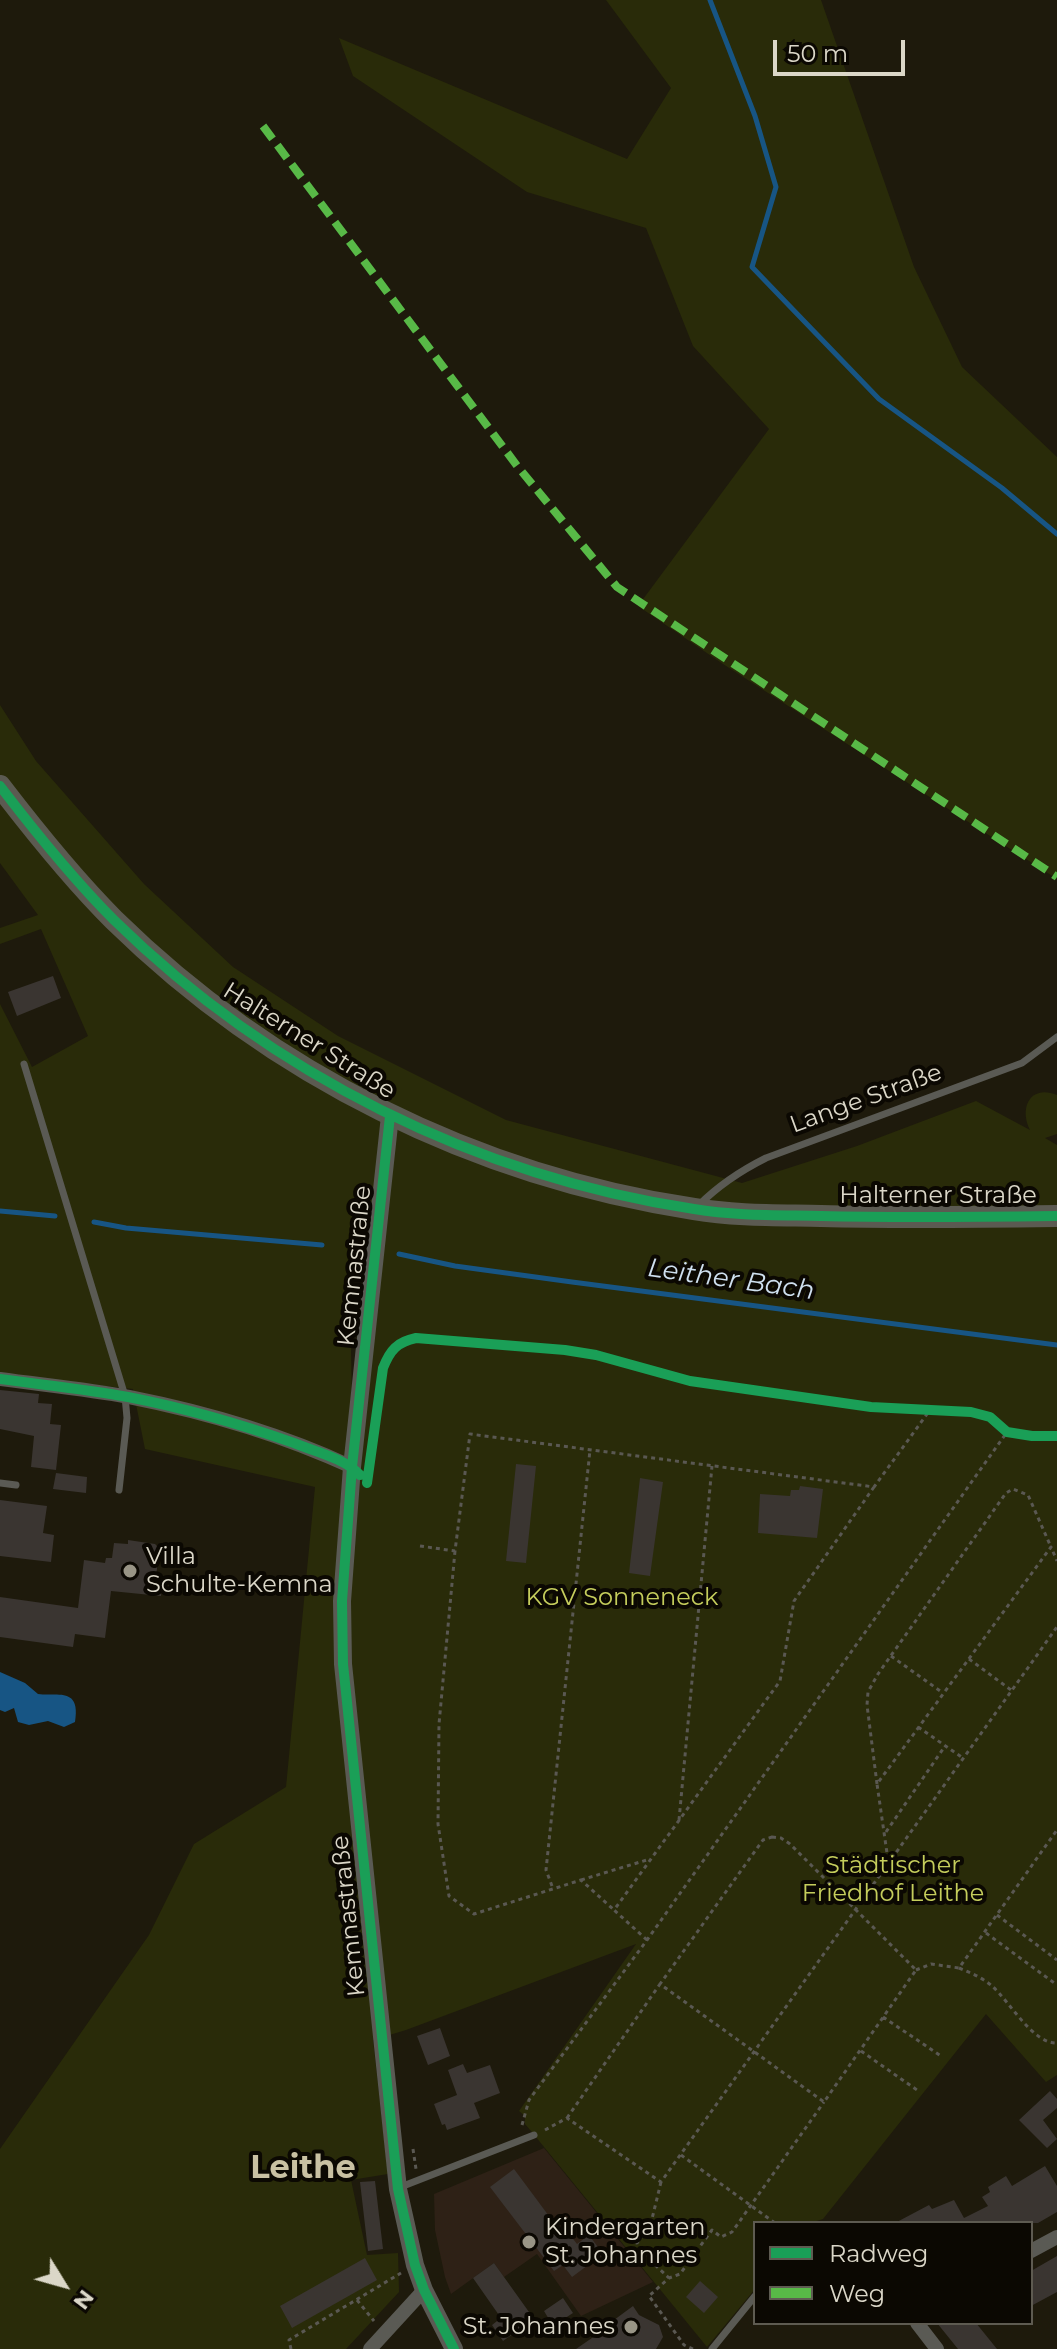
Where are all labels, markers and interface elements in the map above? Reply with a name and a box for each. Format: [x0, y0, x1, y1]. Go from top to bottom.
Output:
scale bar [777, 24, 909, 74]
text: 50 m [787, 39, 848, 68]
street label: Halterner Straße [218, 976, 400, 1106]
street label: Lange Straße [786, 1058, 946, 1140]
street label: Halterner Straße [839, 1182, 1037, 1210]
street label: Kemnastraße [332, 1184, 378, 1348]
water label: Leither Bach [646, 1253, 816, 1307]
place label: Villa Schulte-Kemna [146, 1543, 333, 1599]
marker: Villa Schulte-Kemna [121, 1562, 139, 1580]
park label: KGV Sonneneck [526, 1584, 718, 1612]
street label: Kemnastraße [326, 1834, 372, 1998]
park label: Städtischer Friedhof Leithe [802, 1852, 984, 1908]
district label: Leithe [250, 2150, 356, 2188]
place label: Kindergarten St. Johannes [545, 2214, 705, 2270]
legend [753, 2221, 1033, 2325]
marker: Kindergarten St. Johannes [520, 2233, 538, 2251]
text: Radweg [829, 2239, 928, 2268]
north arrow [24, 2245, 104, 2325]
text: Weg [829, 2279, 885, 2308]
text: N [67, 2285, 100, 2315]
place label: St. Johannes [463, 2313, 615, 2341]
marker: St. Johannes [622, 2318, 640, 2336]

